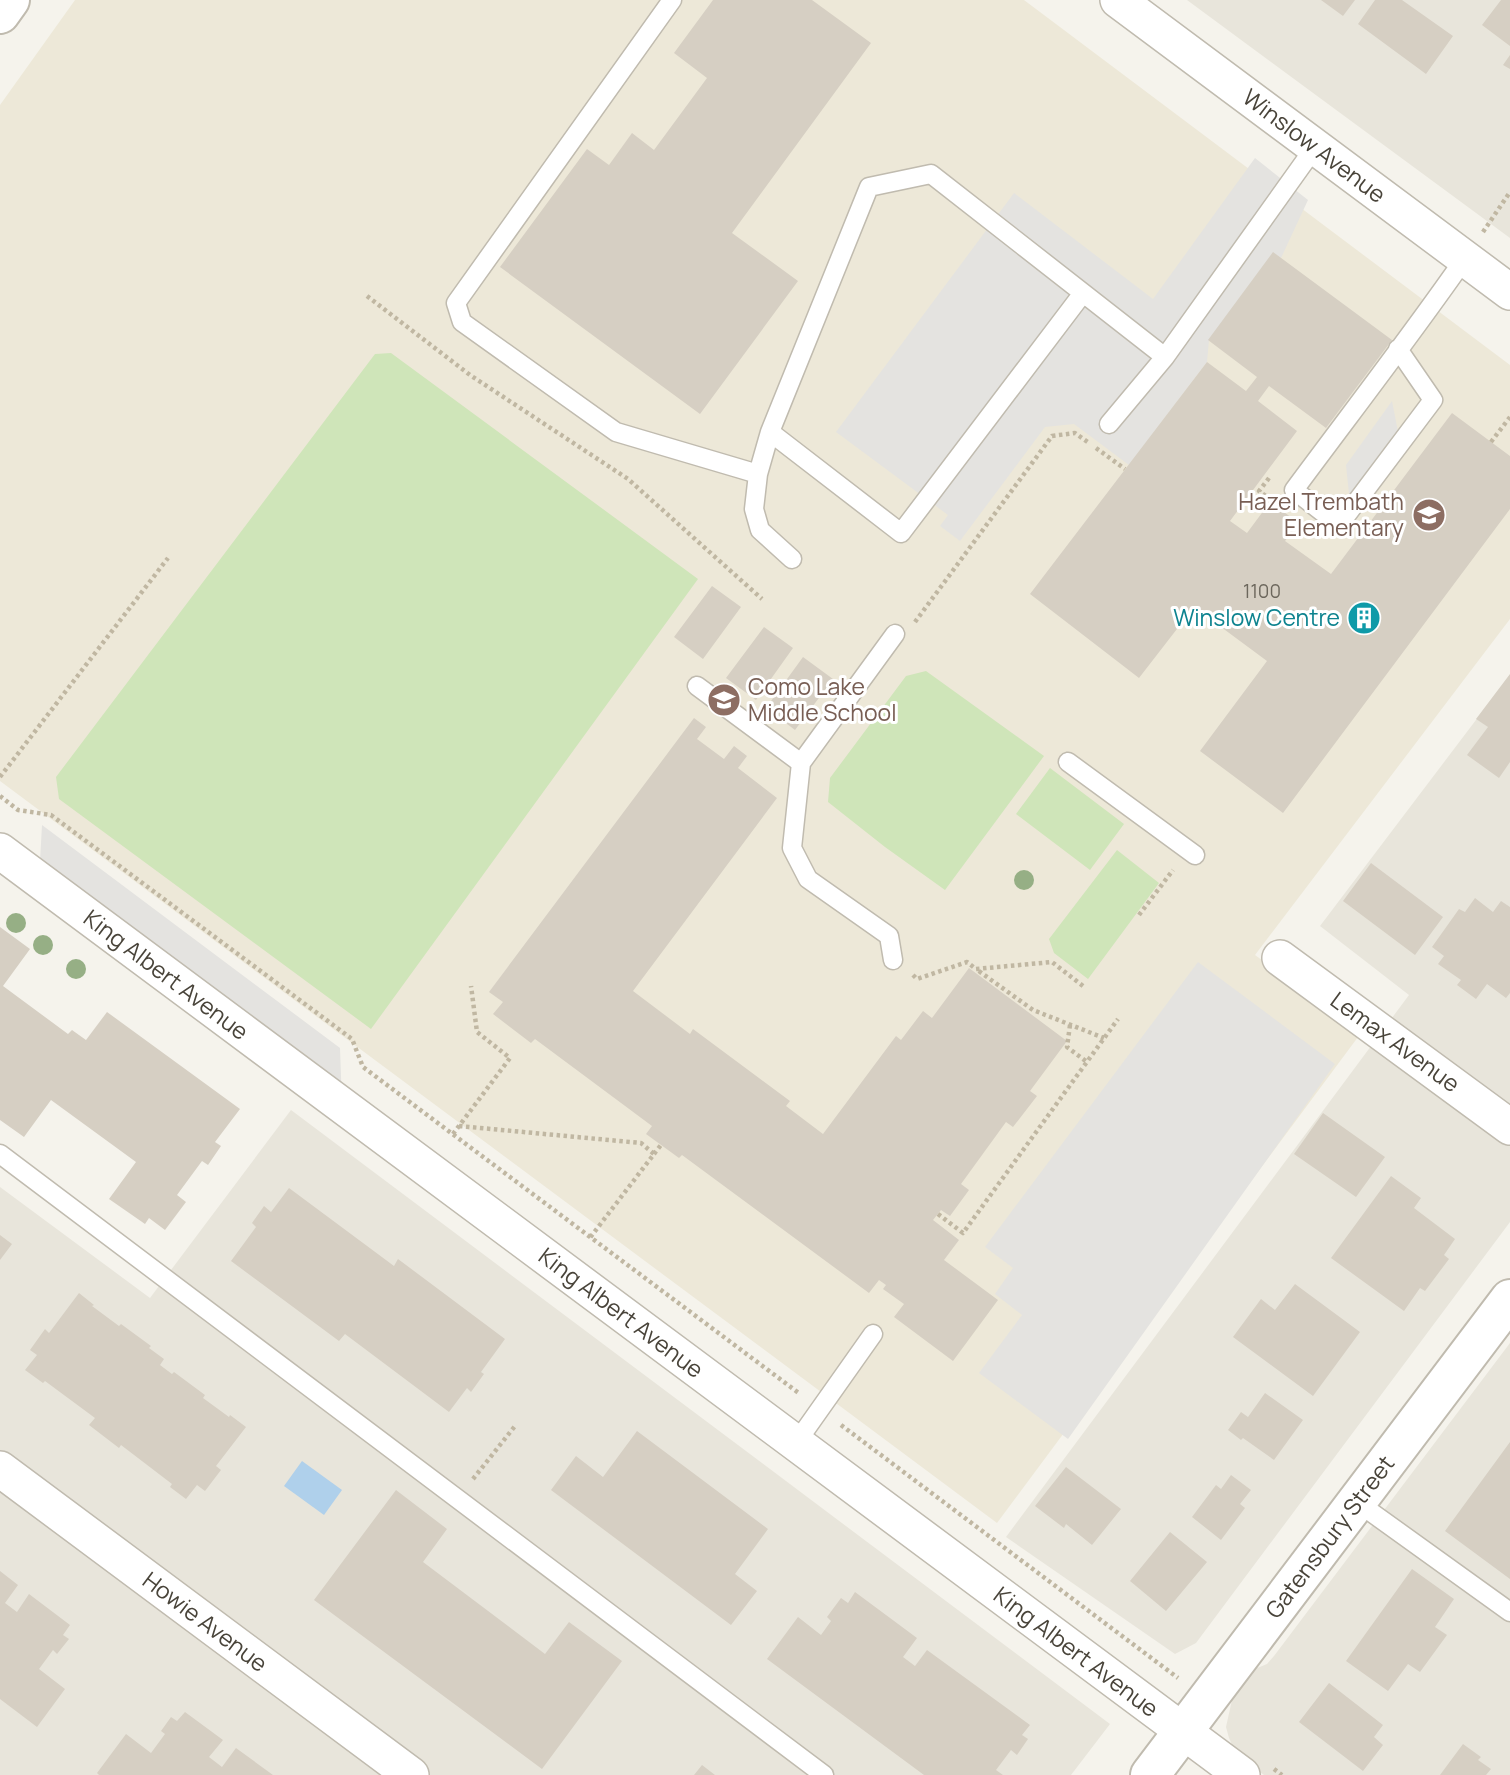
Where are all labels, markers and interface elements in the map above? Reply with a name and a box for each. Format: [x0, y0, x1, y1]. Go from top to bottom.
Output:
street label: Winslow Avenue [1236, 81, 1393, 210]
place label: Hazel Trembath Elementary [1238, 485, 1404, 543]
school or university icon: Hazel Trembath Elementary [1410, 496, 1448, 534]
house number: 1100 [1243, 578, 1281, 604]
building icon: Winslow Centre [1345, 599, 1383, 637]
place label: Winslow Centre [1173, 601, 1340, 633]
place label: Como Lake Middle School [748, 670, 897, 728]
school or university icon: Como Lake Middle School [705, 681, 743, 719]
street label: King Albert Avenue [78, 902, 256, 1047]
street label: Lemax Avenue [1324, 983, 1467, 1099]
street label: King Albert Avenue [533, 1240, 711, 1385]
street label: Gatensbury Street [1257, 1448, 1401, 1624]
street label: Howie Avenue [137, 1564, 275, 1679]
street label: King Albert Avenue [988, 1579, 1166, 1724]

